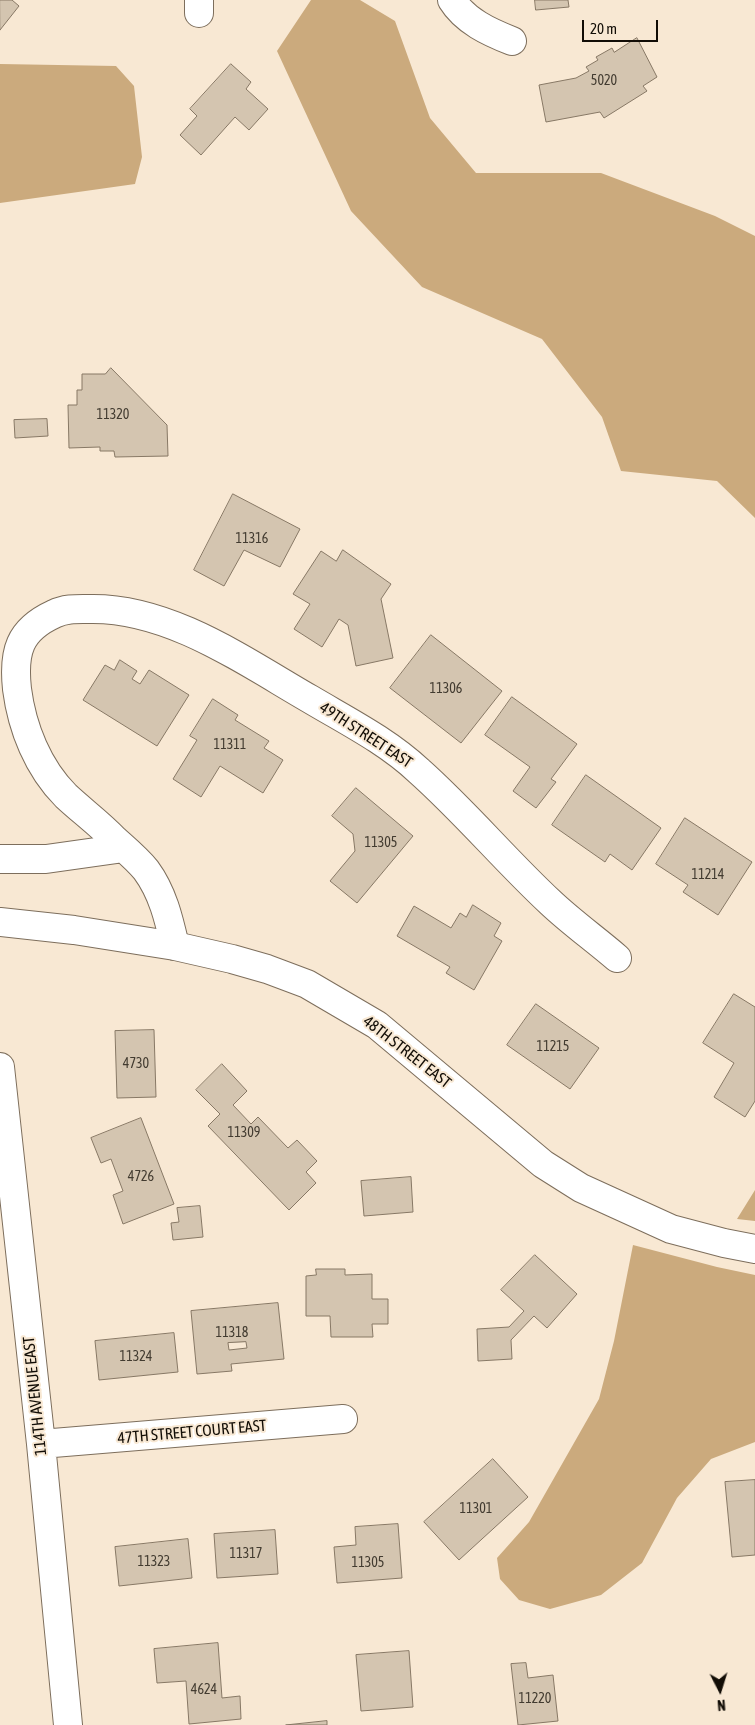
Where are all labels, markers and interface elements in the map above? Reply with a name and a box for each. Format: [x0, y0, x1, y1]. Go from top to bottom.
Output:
scale bar [585, 10, 661, 42]
text: 20 m [590, 20, 617, 37]
house number: 5020 [591, 73, 617, 89]
house number: 11320 [97, 407, 129, 423]
house number: 11316 [236, 531, 268, 547]
house number: 11306 [430, 681, 462, 697]
street label: 49TH STREET EAST [316, 698, 416, 772]
house number: 11311 [214, 737, 246, 753]
house number: 11305 [365, 835, 397, 851]
house number: 11214 [692, 867, 724, 883]
street label: 48TH STREET EAST [359, 1012, 455, 1092]
house number: 11215 [537, 1039, 569, 1055]
house number: 4730 [123, 1056, 149, 1072]
house number: 11309 [228, 1125, 260, 1141]
house number: 4726 [128, 1169, 154, 1185]
house number: 11318 [216, 1325, 248, 1341]
street label: 114TH AVENUE EAST [19, 1336, 51, 1456]
house number: 11324 [120, 1349, 152, 1365]
street label: 47TH STREET COURT EAST [117, 1416, 267, 1448]
house number: 11301 [460, 1501, 492, 1517]
house number: 11317 [230, 1546, 262, 1562]
house number: 11323 [138, 1554, 170, 1570]
house number: 11305 [352, 1555, 384, 1571]
north arrow [695, 1665, 745, 1715]
house number: 4624 [191, 1682, 217, 1698]
house number: 11220 [519, 1691, 551, 1707]
text: N [717, 1697, 726, 1713]

